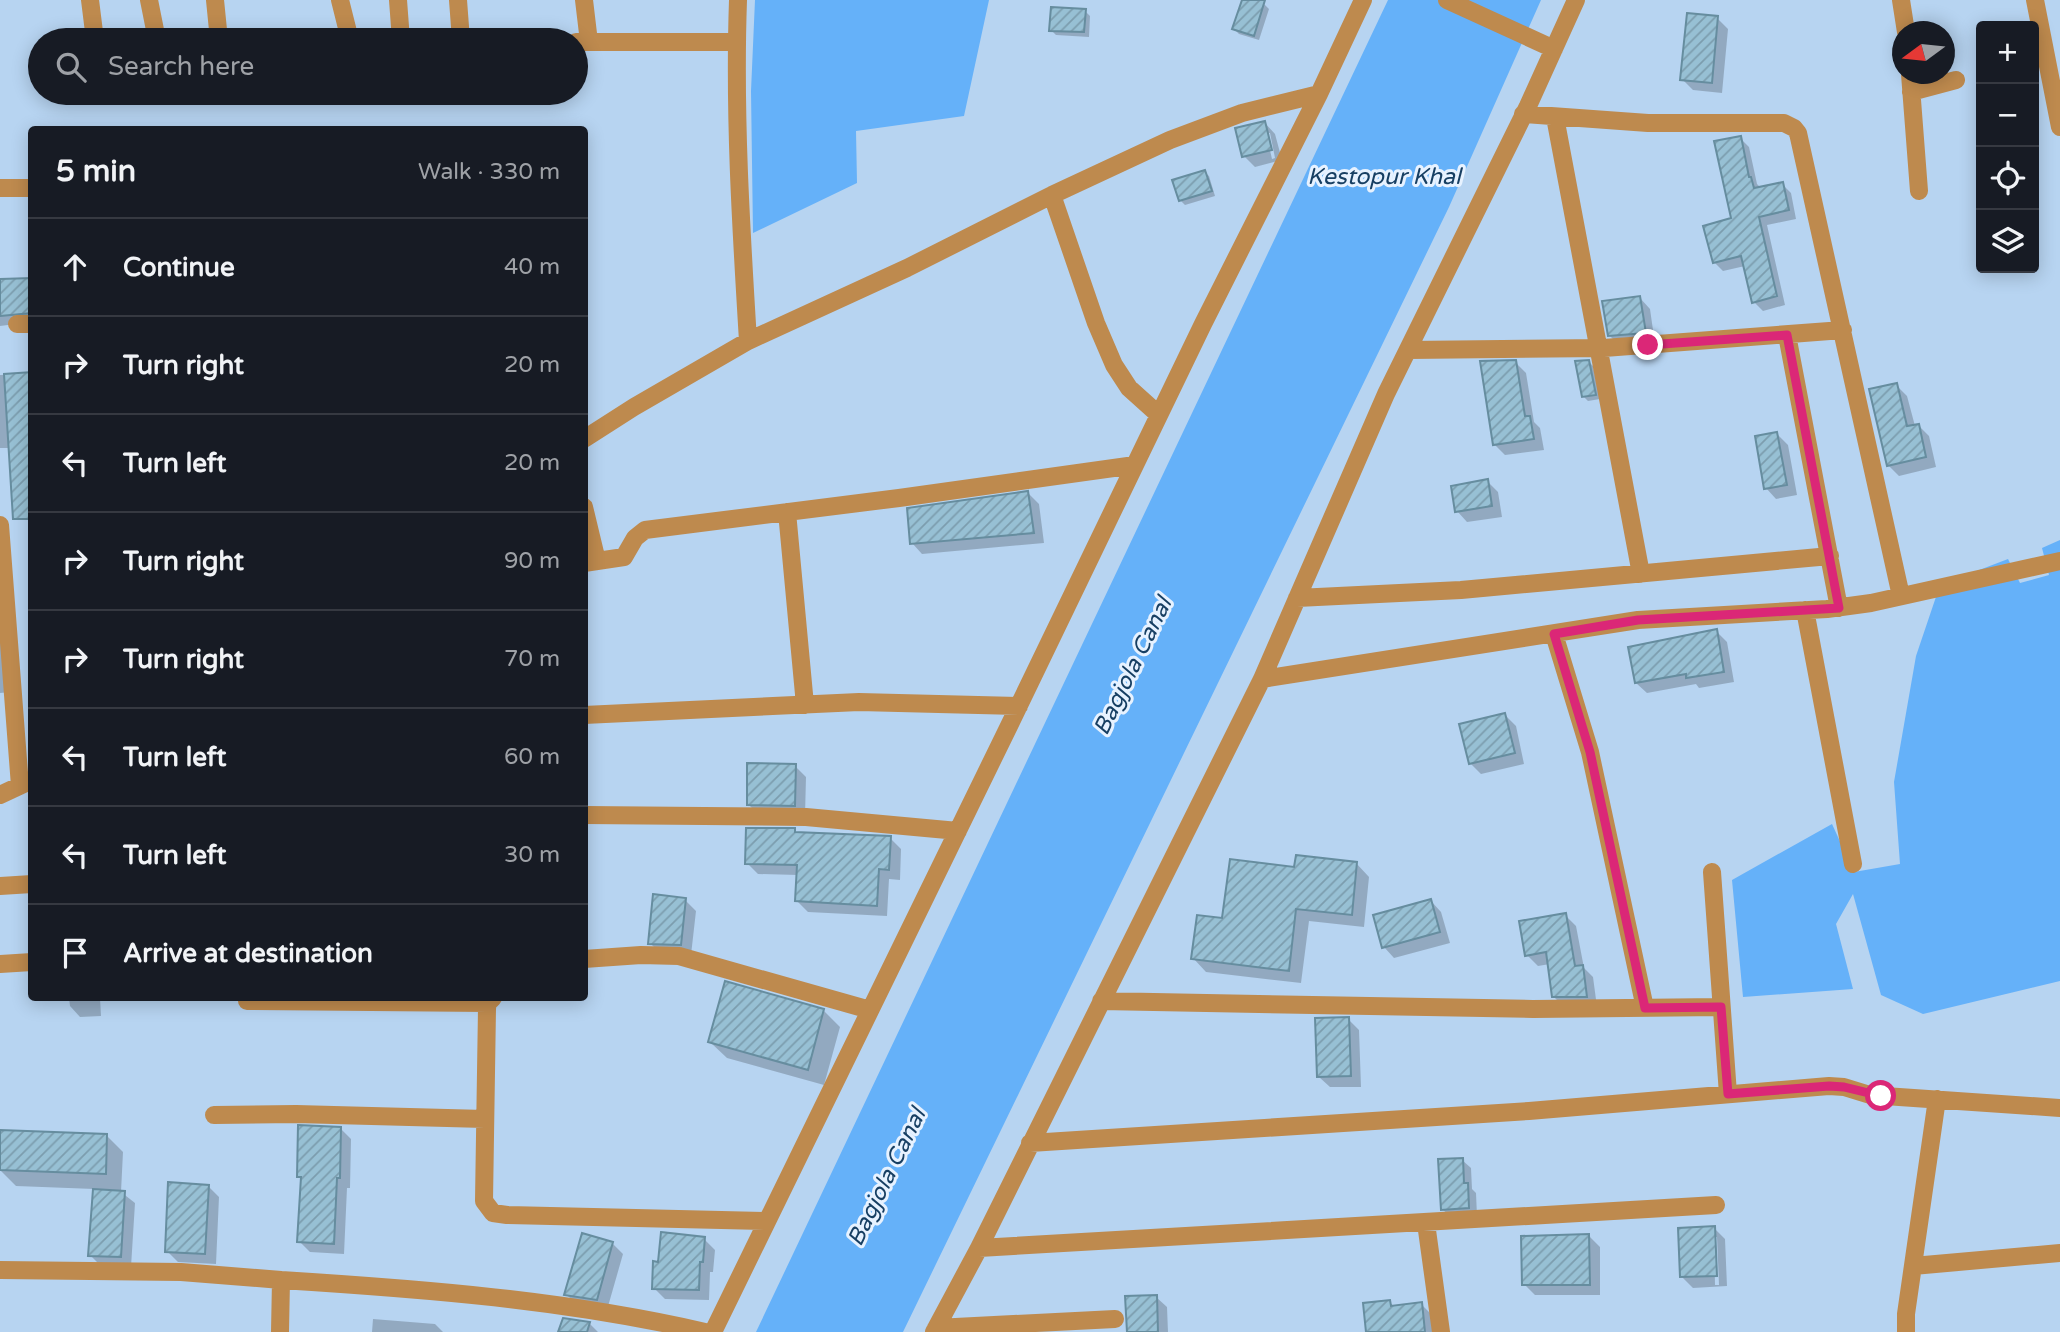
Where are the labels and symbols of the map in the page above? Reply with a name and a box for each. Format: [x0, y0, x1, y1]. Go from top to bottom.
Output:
north arrow [1892, 21, 1955, 84]
water label: Kestopur Khal [1307, 163, 1463, 191]
route end [1632, 329, 1663, 360]
water label: Bagjola Canal [1088, 591, 1179, 740]
route start [1865, 1080, 1896, 1111]
water label: Bagjola Canal [842, 1102, 933, 1251]

